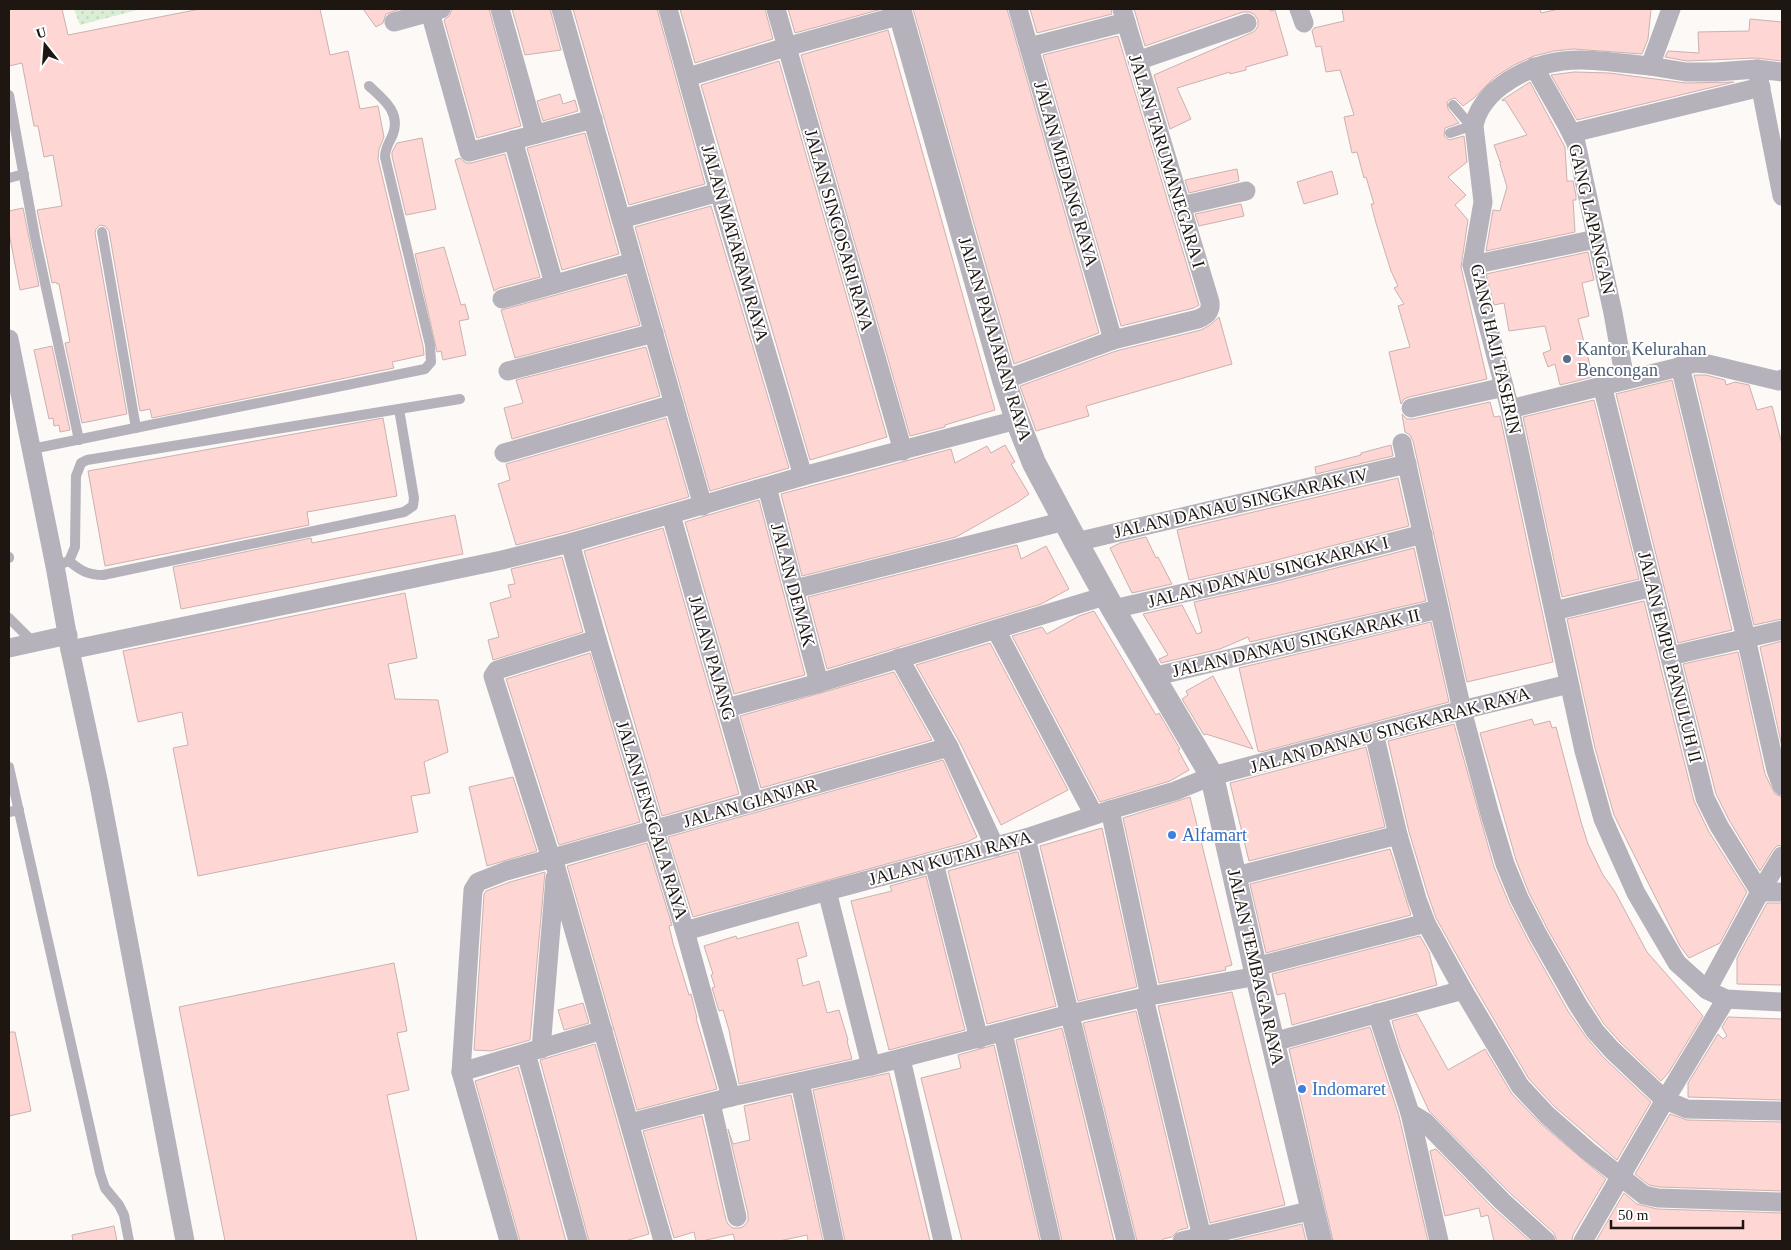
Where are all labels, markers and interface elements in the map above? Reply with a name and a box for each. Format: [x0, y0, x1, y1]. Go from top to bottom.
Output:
north arrow [20, 20, 70, 70]
text: U [34, 24, 48, 42]
street label: JALAN TARUMANEGARA I [1125, 52, 1209, 270]
street label: JALAN MEDANG RAYA [1030, 79, 1102, 269]
street label: JALAN SINGOSARI RAYA [801, 127, 877, 333]
street label: JALAN MATARAM RAYA [697, 142, 773, 344]
street label: GANG LAPANGAN [1565, 142, 1619, 296]
street label: JALAN PAJAJARAN RAYA [954, 234, 1036, 444]
street label: GANG HAJI TASERIN [1467, 262, 1525, 436]
place label: Kantor Kelurahan Bencongan [1577, 339, 1706, 380]
marker: Kantor Kelurahan Bencongan [1561, 353, 1573, 365]
street label: JALAN DANAU SINGKARAK IV [1112, 464, 1370, 542]
street label: JALAN DEMAK [767, 521, 819, 649]
street label: JALAN DANAU SINGKARAK I [1146, 532, 1390, 612]
street label: JALAN EMPU PANULUH II [1634, 549, 1706, 765]
street label: JALAN PAJANG [685, 593, 739, 723]
street label: JALAN DANAU SINGKARAK II [1170, 605, 1422, 681]
street label: JALAN DANAU SINGKARAK RAYA [1248, 683, 1532, 777]
street label: JALAN JENGGALA RAYA [612, 718, 692, 922]
street label: JALAN GIANJAR [681, 774, 819, 832]
place label: Alfamart [1182, 825, 1247, 845]
street label: JALAN KUTAI RAYA [866, 827, 1034, 889]
marker: Alfamart [1166, 829, 1178, 841]
street label: JALAN TEMBAGA RAYA [1224, 867, 1288, 1067]
place label: Indomaret [1312, 1079, 1386, 1099]
marker: Indomaret [1296, 1083, 1308, 1095]
scale bar [1611, 1198, 1744, 1230]
text: 50 m [1618, 1207, 1649, 1223]

